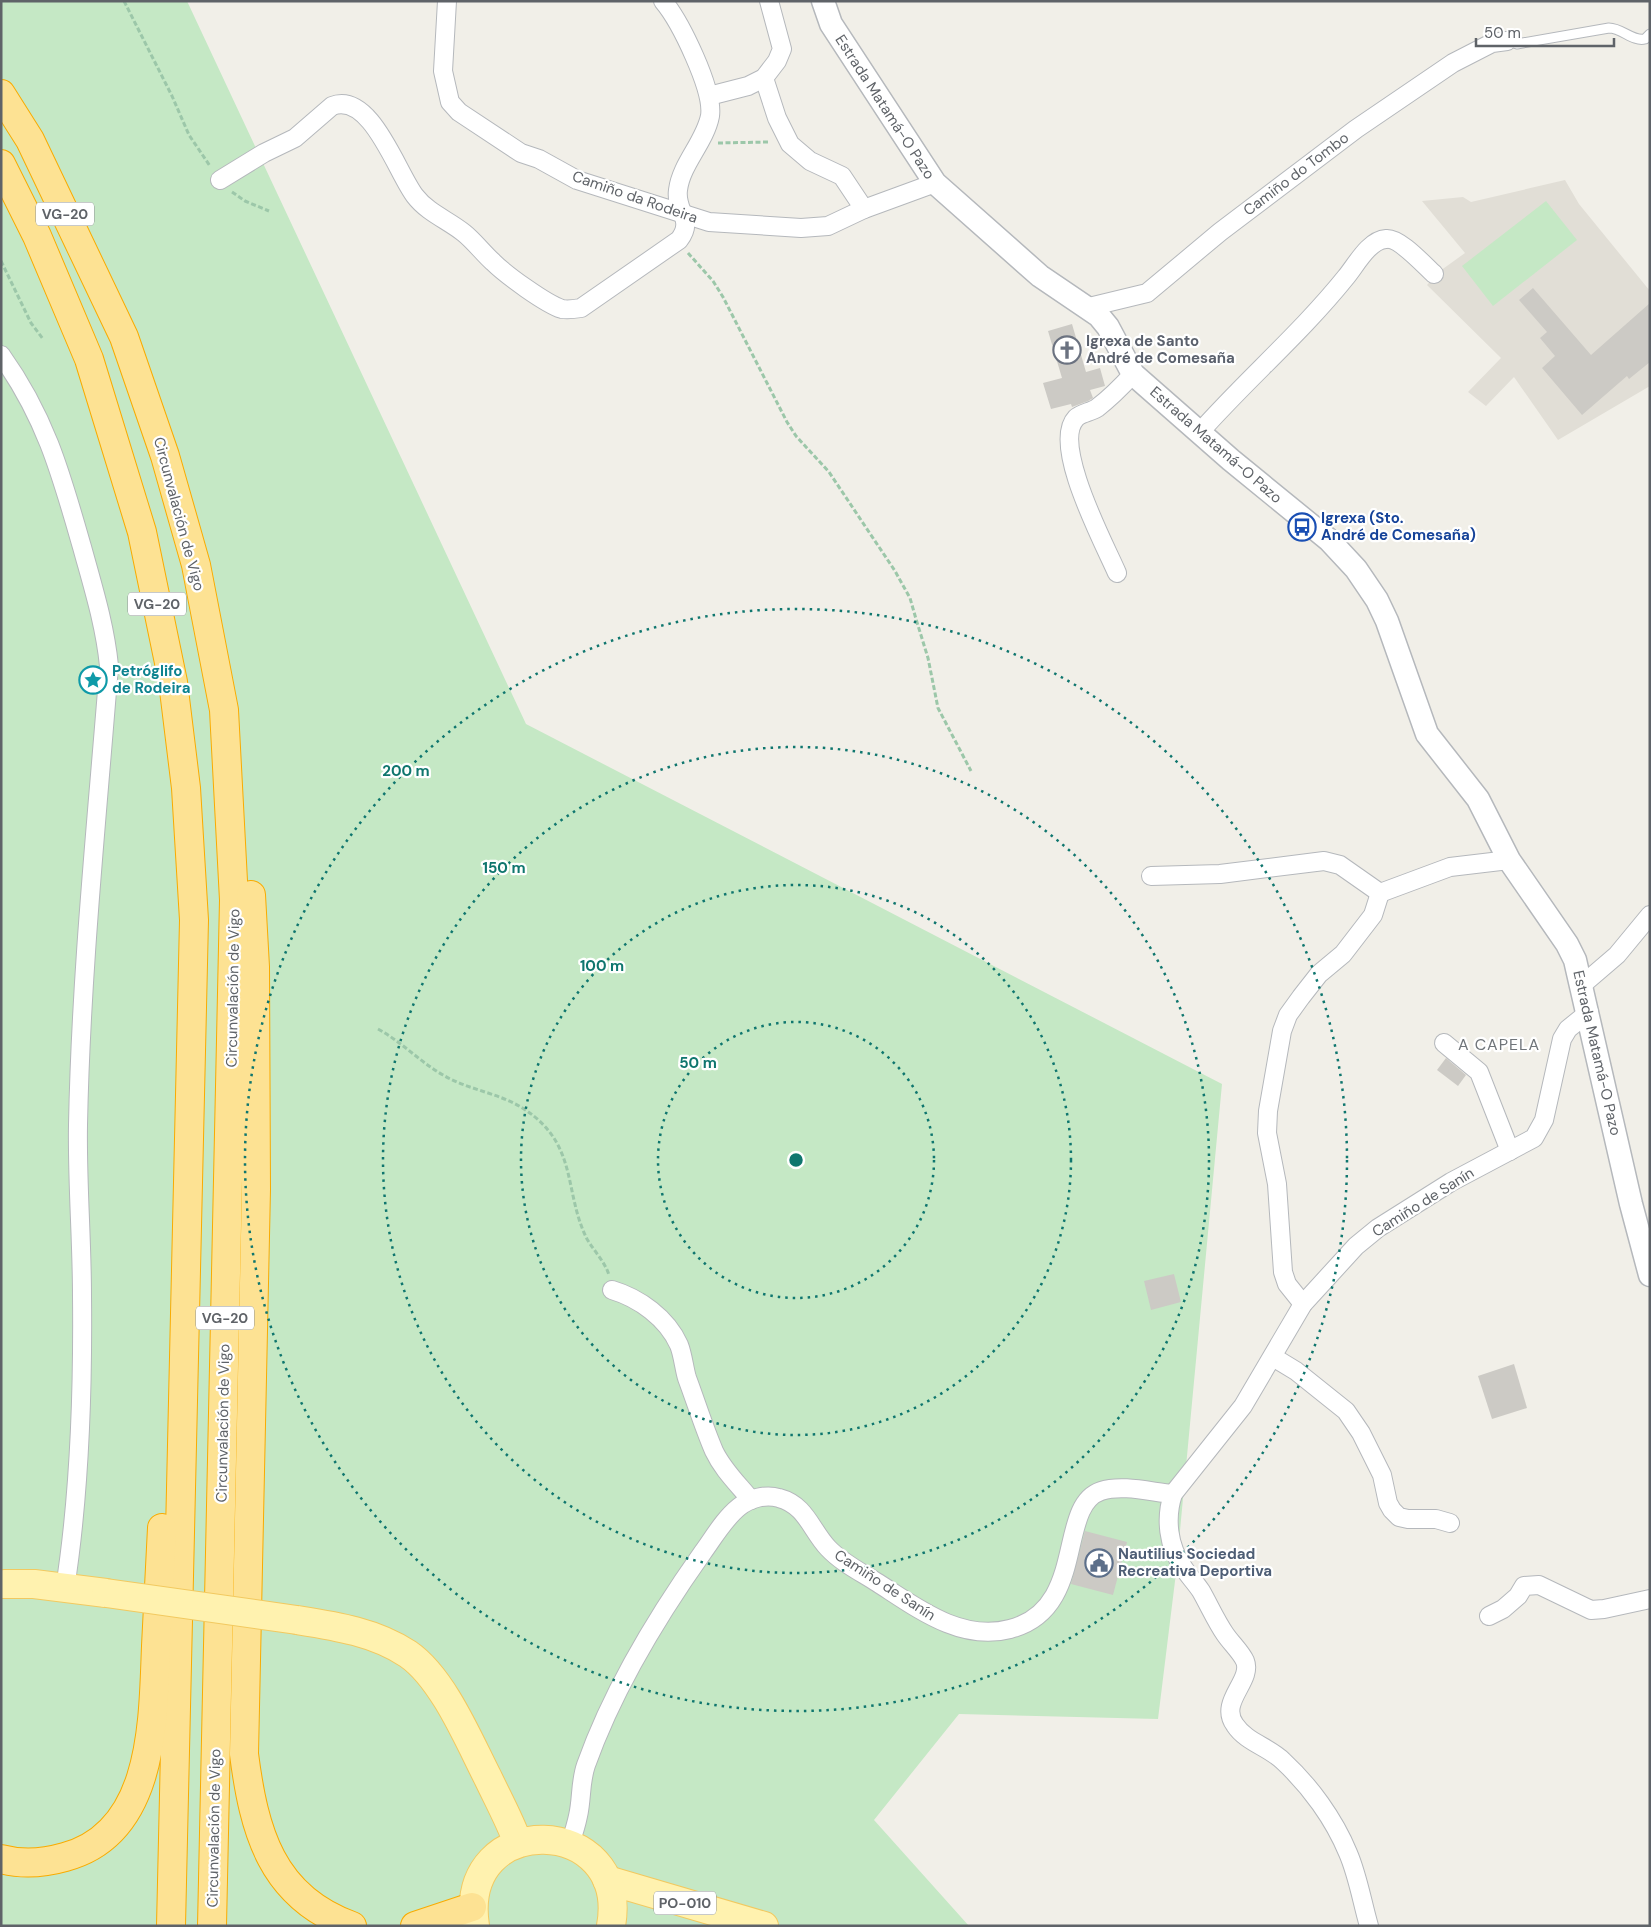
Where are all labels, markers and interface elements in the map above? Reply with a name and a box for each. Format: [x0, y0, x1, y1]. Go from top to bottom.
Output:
scale bar [1476, 15, 1614, 47]
text: 50 m [1484, 23, 1521, 43]
street label: Estrada Matamá-O Pazo [831, 31, 939, 183]
street label: Camiño do Tombo [1239, 128, 1353, 220]
street label: Camiño da Rodeira [570, 166, 700, 228]
road number: VG-20 [36, 202, 94, 225]
place label: Igrexa de Santo André de Comesaña [1086, 331, 1235, 368]
church icon: Igrexa de Santo André de Comesaña [1052, 335, 1082, 365]
street label: Estrada Matamá-O Pazo [1146, 382, 1286, 508]
street label: Circunvalación de Vigo [149, 435, 209, 593]
place label: Igrexa (Sto. André de Comesaña) [1321, 508, 1476, 545]
bus stop icon: Igrexa (Sto. André de Comesaña) [1287, 512, 1317, 542]
road number: VG-20 [128, 592, 186, 616]
place label: Petróglifo de Rodeira [112, 661, 190, 698]
place icon: Petróglifo de Rodeira [78, 665, 108, 695]
text: 200 m [382, 761, 430, 781]
text: 150 m [483, 858, 526, 878]
street label: Circunvalación de Vigo [222, 908, 244, 1067]
text: 100 m [580, 956, 624, 976]
street label: Estrada Matamá-O Pazo [1568, 968, 1626, 1138]
district label: A CAPELA [1458, 1034, 1540, 1055]
text: 50 m [679, 1053, 717, 1073]
centre of rings [787, 1151, 805, 1169]
street label: Camiño de Sanín [1368, 1163, 1478, 1241]
road number: VG-20 [196, 1306, 254, 1330]
street label: Circunvalación de Vigo [212, 1343, 234, 1502]
place label: Nautilius Sociedad Recreativa Deportiva [1118, 1544, 1272, 1581]
street label: Camiño de Sanín [831, 1545, 939, 1625]
public building icon: Nautilius Sociedad Recreativa Deportiva [1084, 1548, 1114, 1578]
street label: Circunvalación de Vigo [203, 1748, 225, 1907]
road number: PO-010 [654, 1892, 716, 1915]

